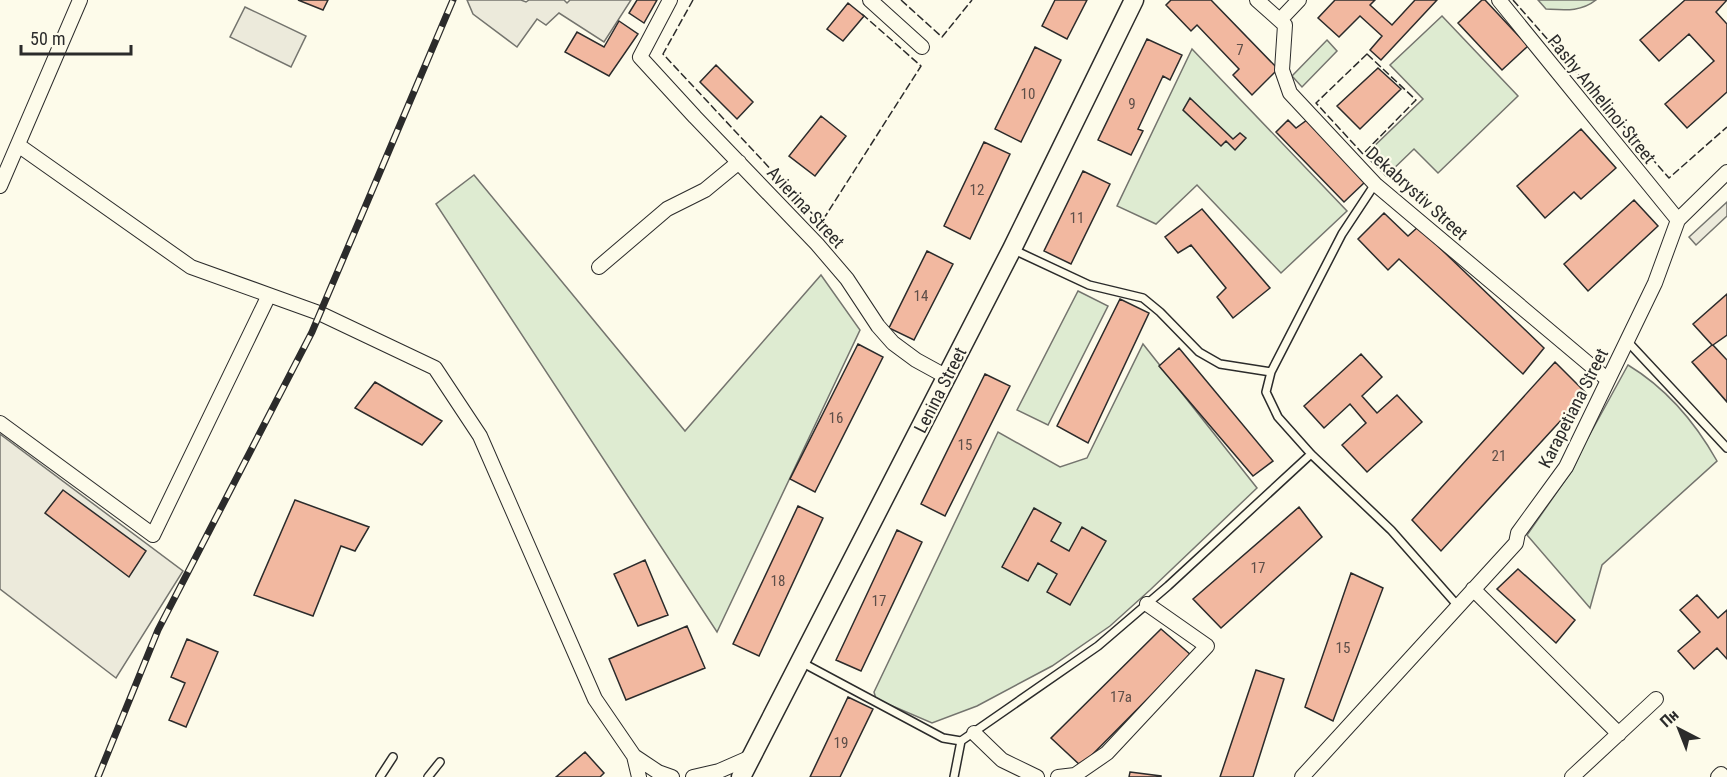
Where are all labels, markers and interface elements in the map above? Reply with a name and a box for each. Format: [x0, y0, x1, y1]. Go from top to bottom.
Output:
scale bar [21, 18, 130, 56]
text: 50 m [30, 28, 65, 49]
street label: Pashy Anhelinoi Street [1544, 30, 1660, 168]
house number: 7 [1236, 41, 1244, 59]
house number: 10 [1021, 85, 1035, 103]
house number: 9 [1128, 95, 1136, 113]
street label: Dekabrystiv Street [1362, 142, 1472, 244]
street label: Avierina Street [763, 162, 849, 252]
house number: 12 [970, 181, 984, 199]
house number: 11 [1070, 209, 1084, 227]
house number: 14 [914, 287, 928, 305]
street label: Lenina Street [909, 344, 971, 436]
street label: Karapetiana Street [1534, 345, 1612, 471]
house number: 16 [829, 409, 843, 427]
house number: 15 [958, 436, 972, 454]
house number: 21 [1492, 447, 1506, 465]
house number: 17 [1251, 559, 1265, 577]
house number: 18 [771, 572, 785, 590]
house number: 17 [872, 592, 886, 610]
house number: 15 [1336, 639, 1350, 657]
house number: 17а [1110, 688, 1132, 706]
north arrow [1649, 699, 1709, 759]
text: Пн [1656, 705, 1682, 731]
house number: 19 [834, 734, 848, 752]

